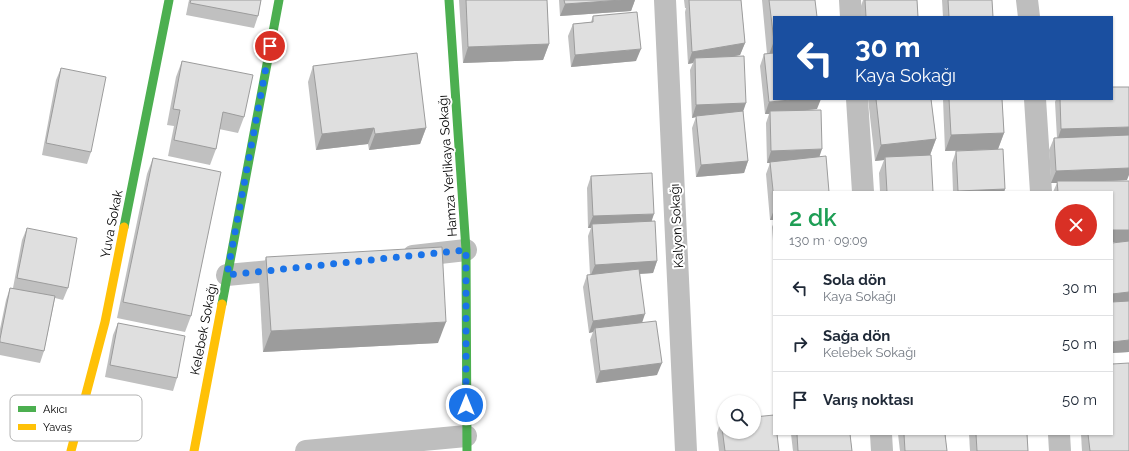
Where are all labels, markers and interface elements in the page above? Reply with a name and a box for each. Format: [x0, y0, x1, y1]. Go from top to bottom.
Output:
pin [253, 29, 287, 63]
text: 30 m [855, 31, 921, 64]
icon: left [789, 32, 841, 84]
icon: arrive [259, 35, 281, 57]
text: Kaya Sokağı [855, 65, 956, 86]
street label: Hamza Yerlikaya Sokağı [435, 95, 460, 237]
street label: Kalyon Sokağı [667, 183, 686, 269]
street label: Yuva Sokak [98, 189, 125, 259]
text: 2 dk [789, 203, 837, 232]
button: close [1055, 204, 1097, 246]
text: 130 m · 09:09 [789, 233, 867, 248]
text: Sola dön [823, 271, 886, 289]
icon: left [789, 277, 811, 299]
text: 30 m [1062, 279, 1097, 297]
street label: Kelebek Sokağı [187, 282, 220, 376]
text: Kaya Sokağı [823, 289, 896, 304]
text: Sağa dön [823, 327, 890, 345]
icon: right [789, 333, 811, 355]
text: 50 m [1062, 335, 1097, 353]
text: Kelebek Sokağı [823, 345, 916, 360]
position arrow [445, 384, 487, 426]
icon: arrive [789, 389, 811, 411]
text: Varış noktası [823, 391, 914, 409]
text: 50 m [1062, 391, 1097, 409]
legend [10, 395, 142, 441]
map controls [717, 395, 761, 439]
button: search [717, 395, 761, 439]
text: Akıcı [43, 403, 67, 416]
text: Yavaş [43, 421, 72, 434]

